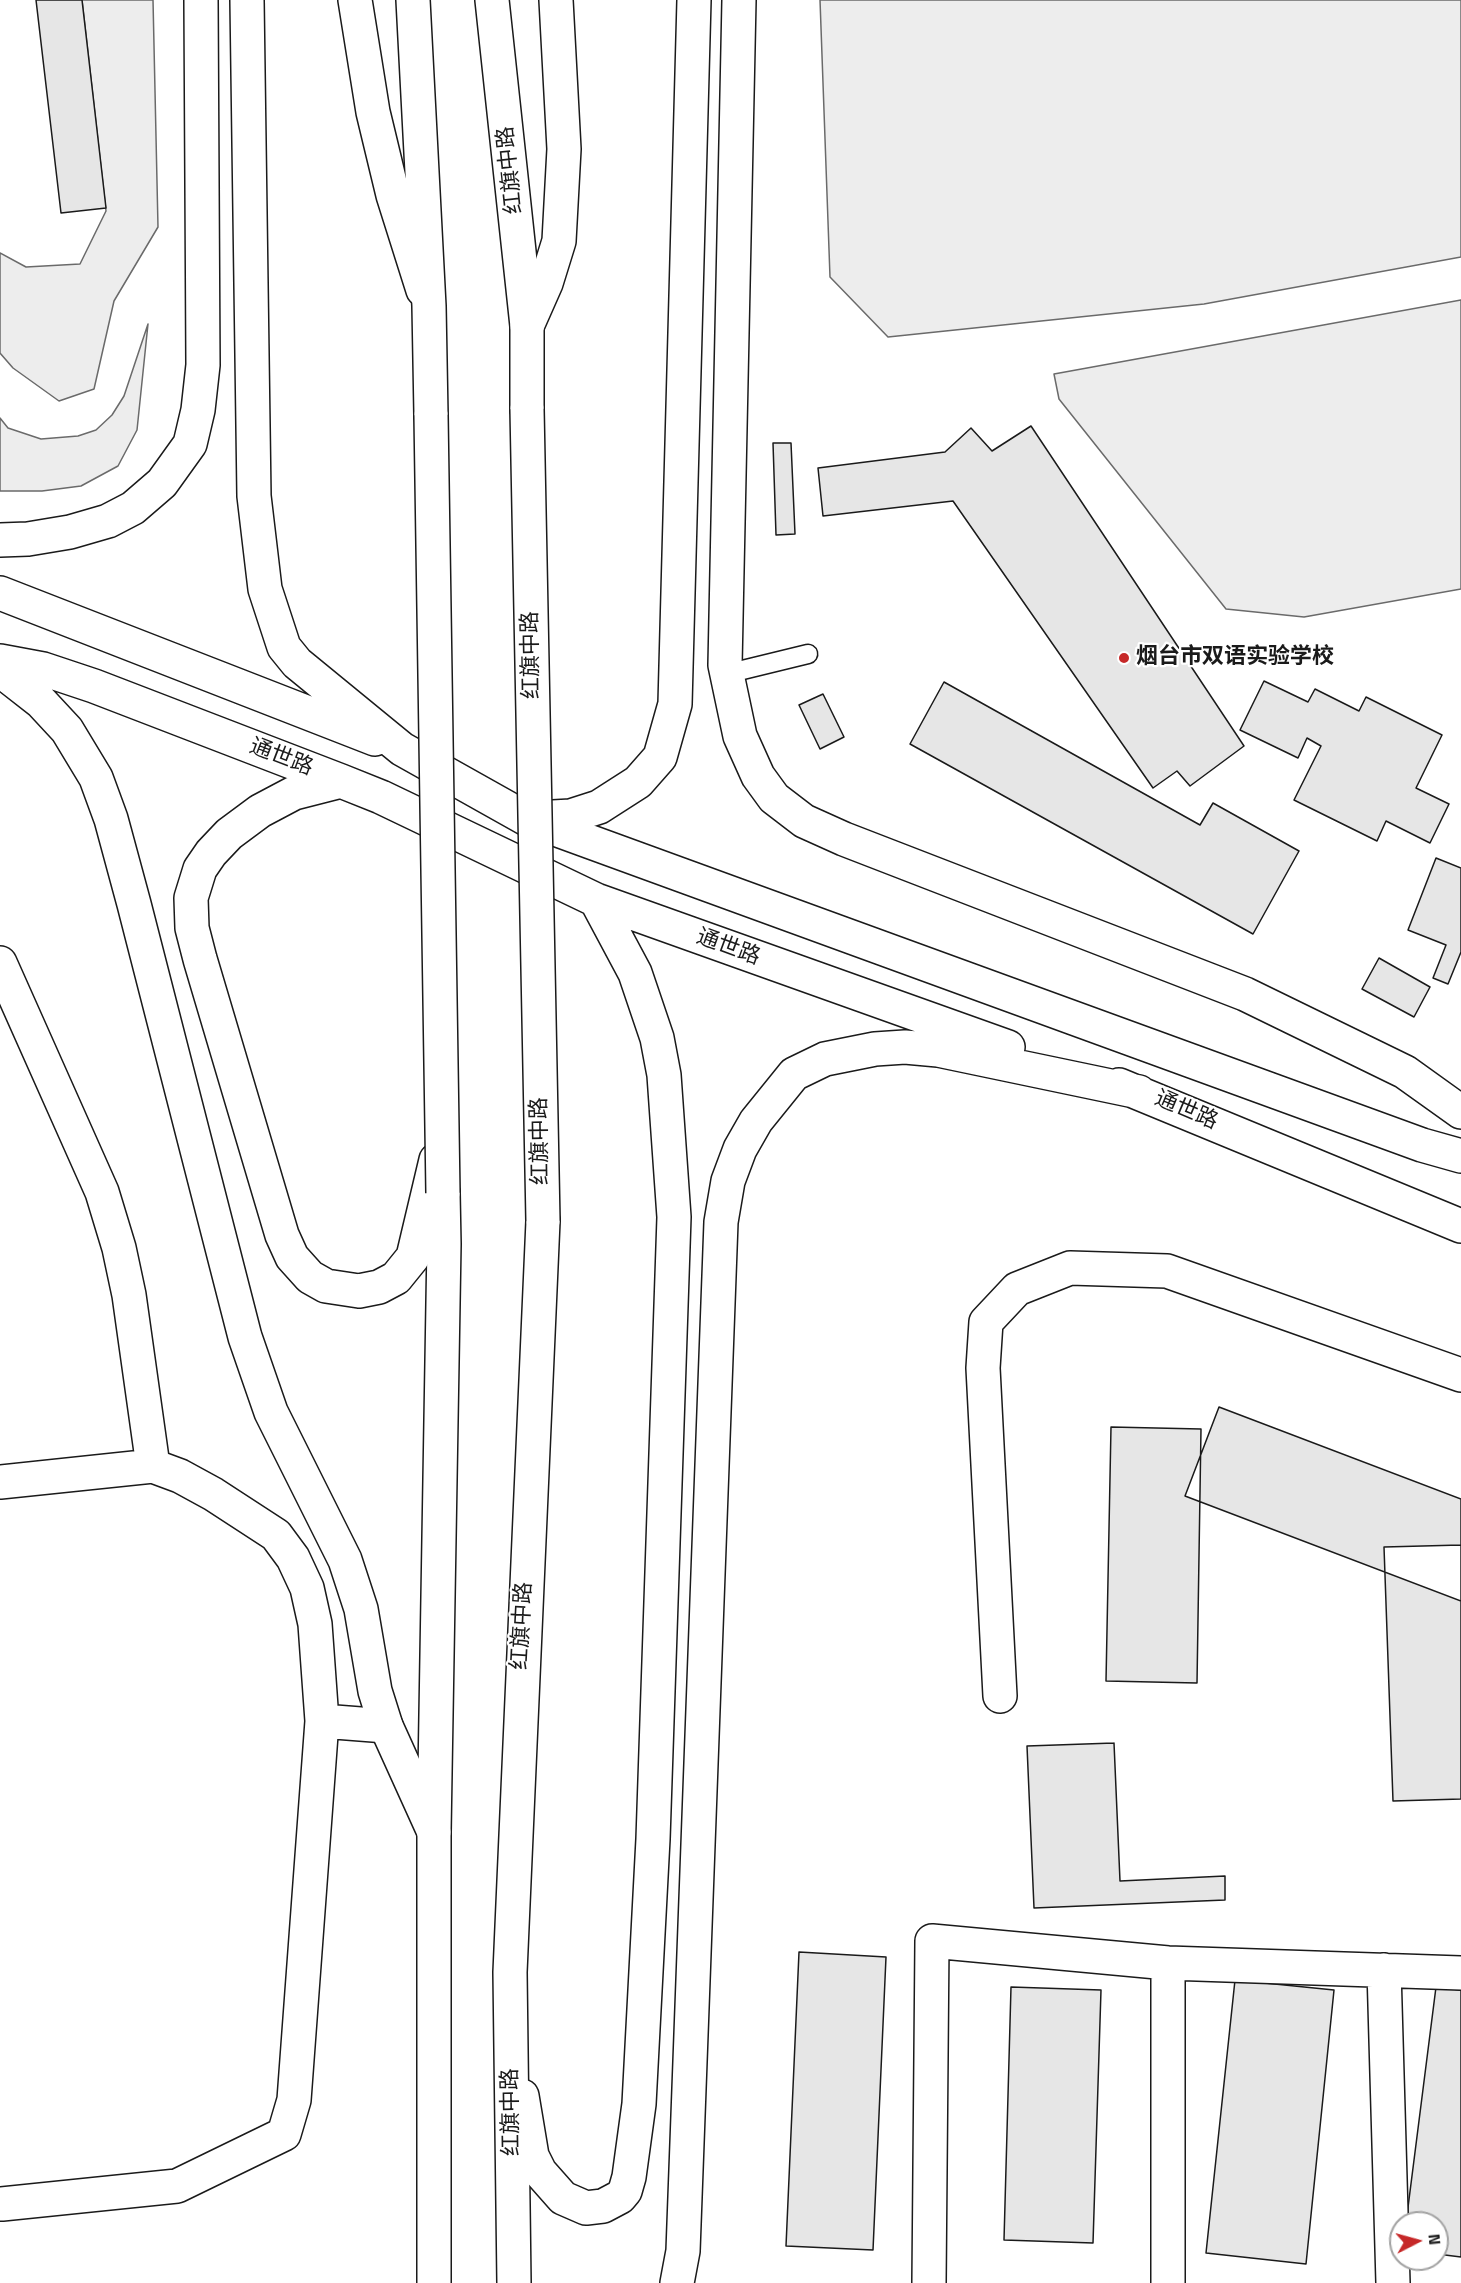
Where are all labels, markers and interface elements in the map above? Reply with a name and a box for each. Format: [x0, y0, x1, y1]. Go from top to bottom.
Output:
street label: 红旗中路 [493, 125, 529, 215]
street label: 红旗中路 [518, 611, 546, 699]
place label: 烟台市双语实验学校 [1136, 645, 1334, 671]
marker: 烟台市双语实验学校 [1117, 651, 1131, 665]
street label: 通世路 [245, 734, 317, 782]
street label: 通世路 [692, 924, 764, 972]
street label: 通世路 [1150, 1086, 1222, 1136]
street label: 红旗中路 [527, 1097, 555, 1185]
street label: 红旗中路 [508, 1581, 538, 1671]
street label: 红旗中路 [498, 2068, 526, 2156]
north arrow [1389, 2211, 1449, 2271]
text: N [1422, 2233, 1447, 2246]

